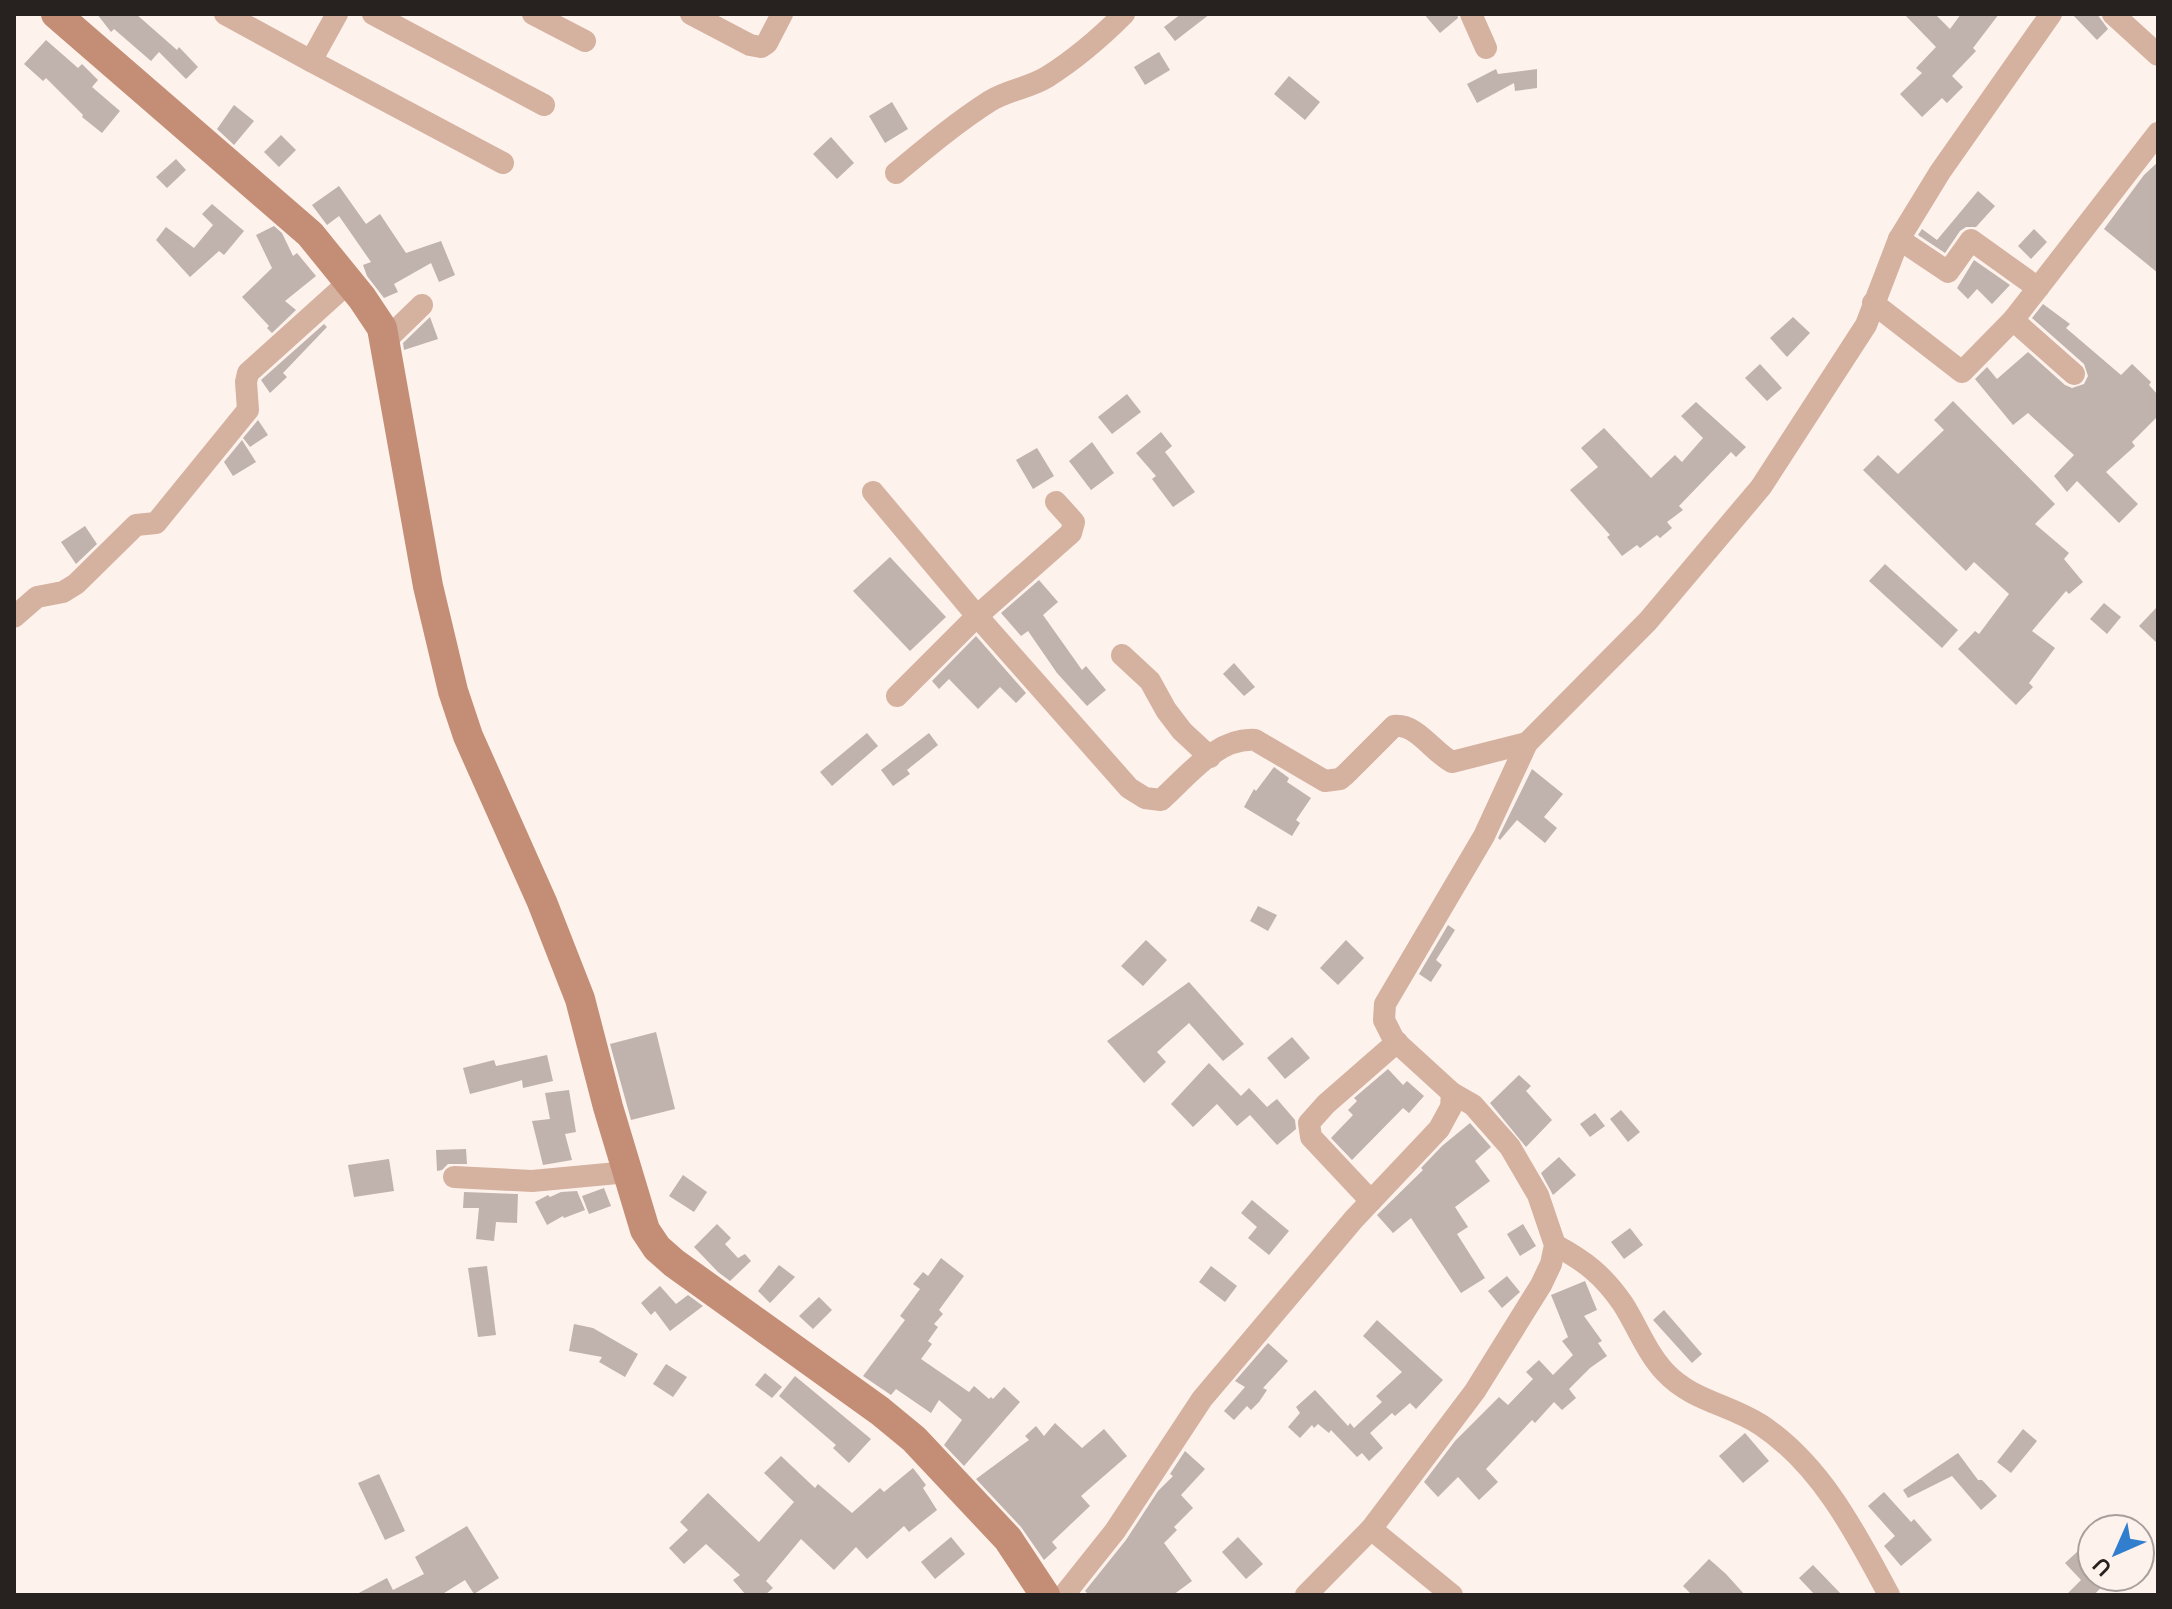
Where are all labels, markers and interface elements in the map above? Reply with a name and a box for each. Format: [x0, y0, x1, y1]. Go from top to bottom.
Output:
north arrow [2076, 1513, 2156, 1593]
text: U [2087, 1552, 2117, 1582]

